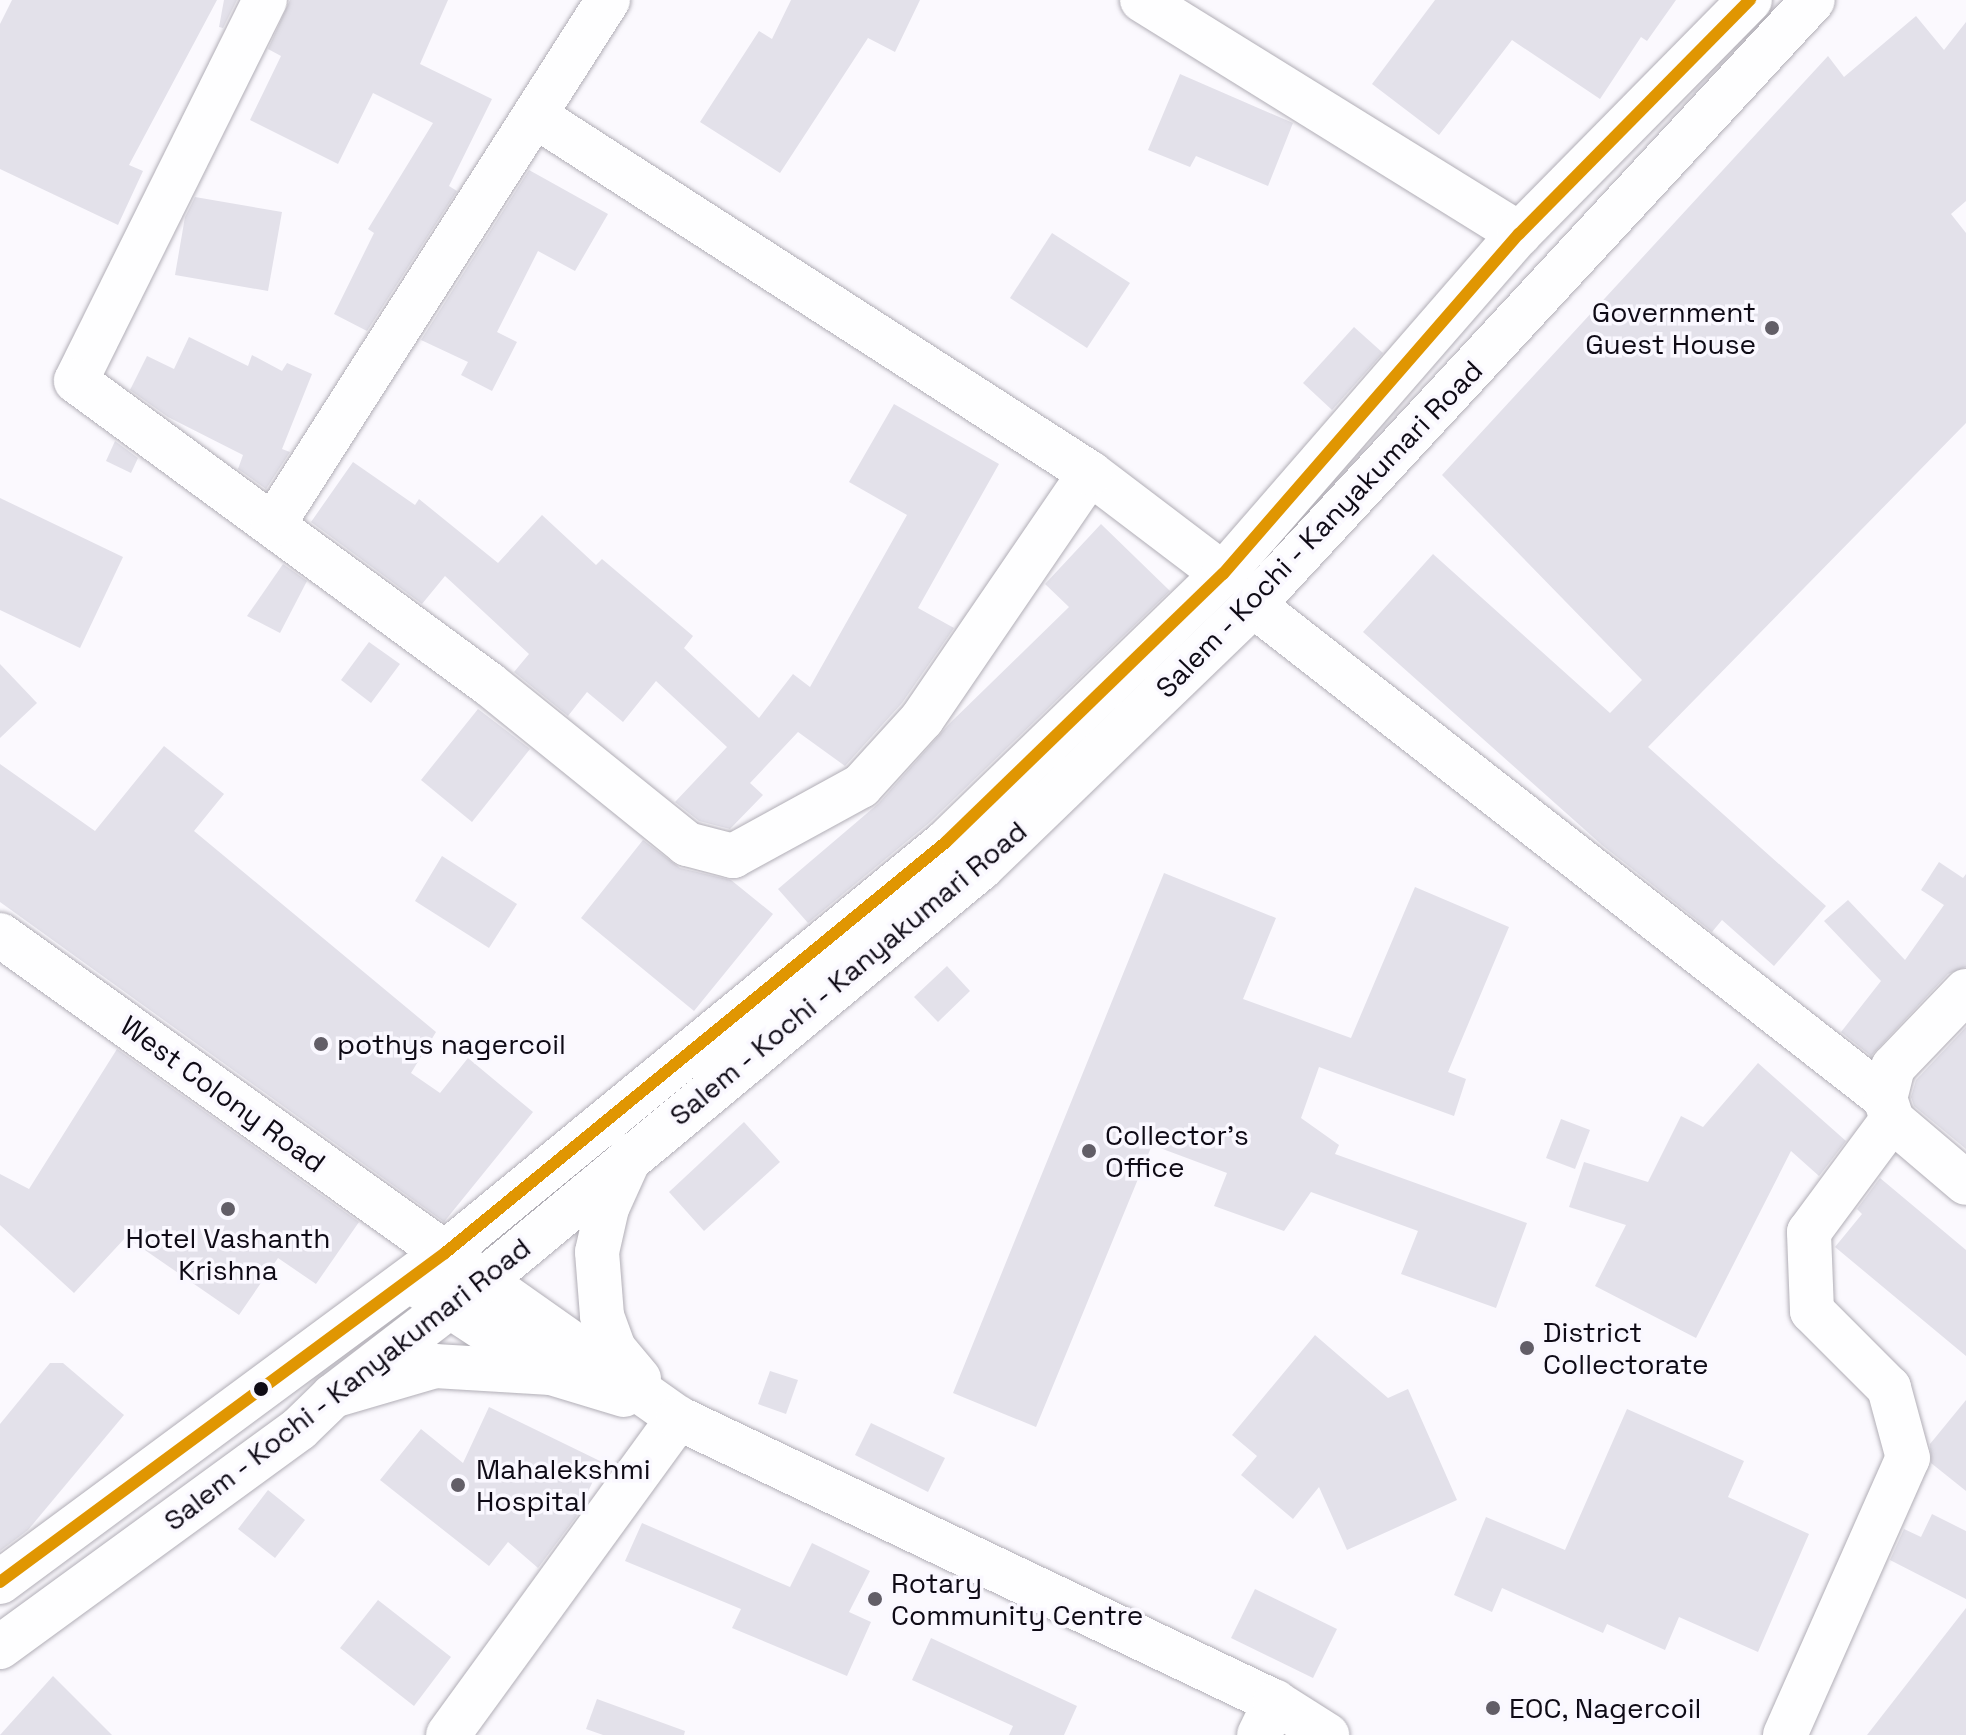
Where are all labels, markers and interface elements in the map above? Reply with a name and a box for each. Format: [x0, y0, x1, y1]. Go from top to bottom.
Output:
place label: Government Guest House [1585, 295, 1756, 361]
marker: Government Guest House [1763, 319, 1781, 337]
street label: Salem - Kochi - Kanyakumari Road [1148, 352, 1490, 706]
street label: Salem - Kochi - Kanyakumari Road [662, 813, 1034, 1133]
street label: West Colony Road [114, 1009, 332, 1179]
place label: pothys nagercoil [337, 1027, 566, 1061]
marker: pothys nagercoil [312, 1035, 330, 1053]
place label: Collector's Office [1105, 1118, 1249, 1184]
marker: Collector's Office [1080, 1142, 1098, 1160]
marker: Hotel Vashanth Krishna [219, 1200, 237, 1218]
place label: Hotel Vashanth Krishna [125, 1221, 331, 1287]
street label: Salem - Kochi - Kanyakumari Road [156, 1230, 538, 1538]
place label: District Collectorate [1543, 1315, 1709, 1381]
marker: District Collectorate [1518, 1339, 1536, 1357]
unlabelled marker [253, 1381, 269, 1397]
place label: Mahalekshmi Hospital [476, 1452, 651, 1518]
marker: Mahalekshmi Hospital [447, 1474, 469, 1496]
place label: Rotary Community Centre [891, 1566, 1143, 1632]
marker: Rotary Community Centre [866, 1590, 884, 1608]
place label: EOC, Nagercoil [1509, 1691, 1702, 1725]
marker: EOC, Nagercoil [1484, 1699, 1502, 1717]

